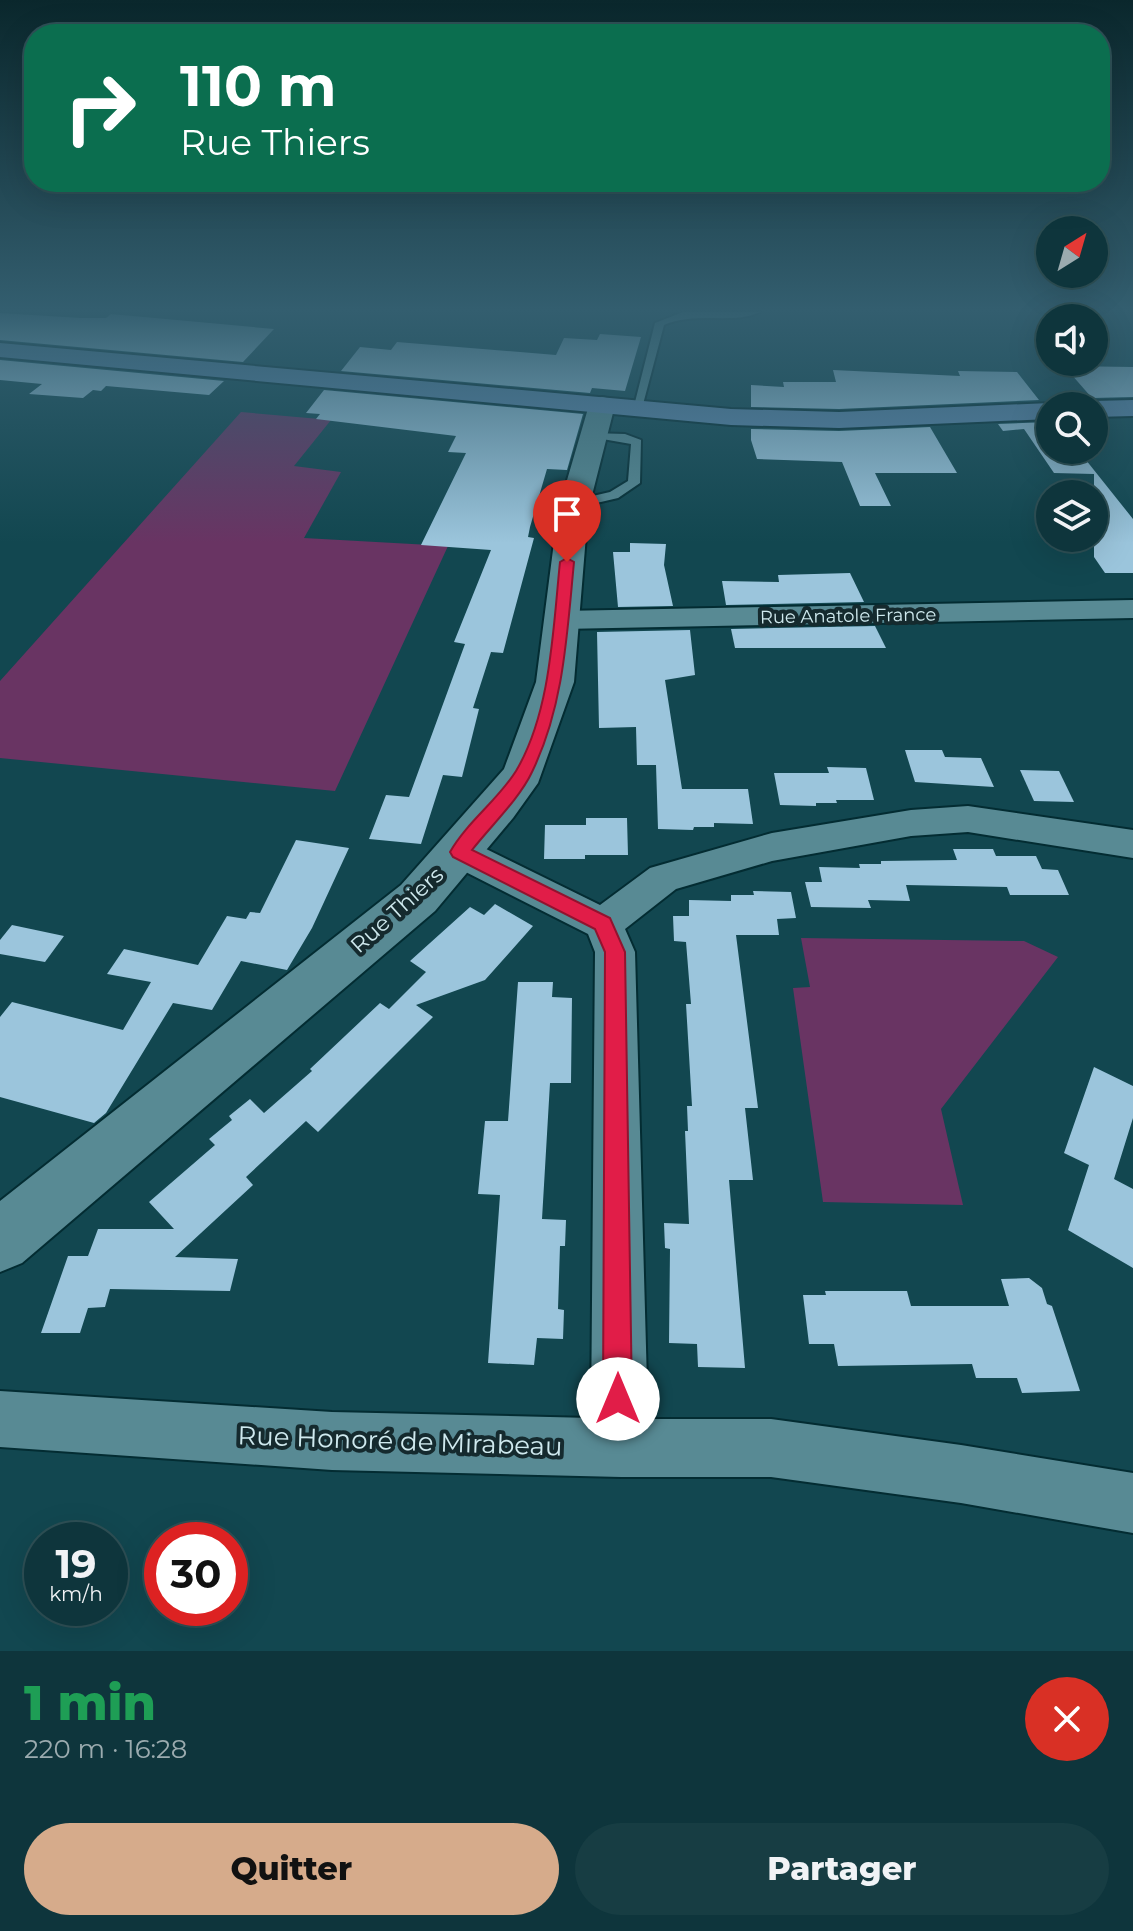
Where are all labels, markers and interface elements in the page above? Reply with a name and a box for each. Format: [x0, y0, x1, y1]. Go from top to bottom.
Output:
text: 110 m [180, 52, 337, 120]
icon: right [48, 56, 152, 160]
text: Rue Thiers [180, 120, 370, 164]
north arrow [1036, 216, 1108, 288]
map controls [1036, 216, 1108, 552]
button: sound [1036, 304, 1108, 376]
button: search [1036, 392, 1108, 464]
pin [533, 480, 601, 562]
button: layers [1036, 480, 1108, 552]
icon: arrive [545, 492, 589, 536]
street label: Rue Anatole France [760, 603, 937, 629]
street label: Rue Thiers [345, 861, 449, 959]
position arrow [576, 1357, 660, 1441]
street label: Rue Honoré de Mirabeau [237, 1419, 563, 1463]
speed limit sign: 30 [144, 1522, 248, 1626]
text: 19 [55, 1539, 97, 1588]
text: km/h [49, 1582, 103, 1606]
text: 1 min [24, 1674, 156, 1732]
button: close [1025, 1677, 1109, 1761]
text: 220 m · 16:28 [24, 1733, 187, 1765]
button: Quitter [24, 1823, 559, 1915]
button: Partager [575, 1823, 1109, 1915]

